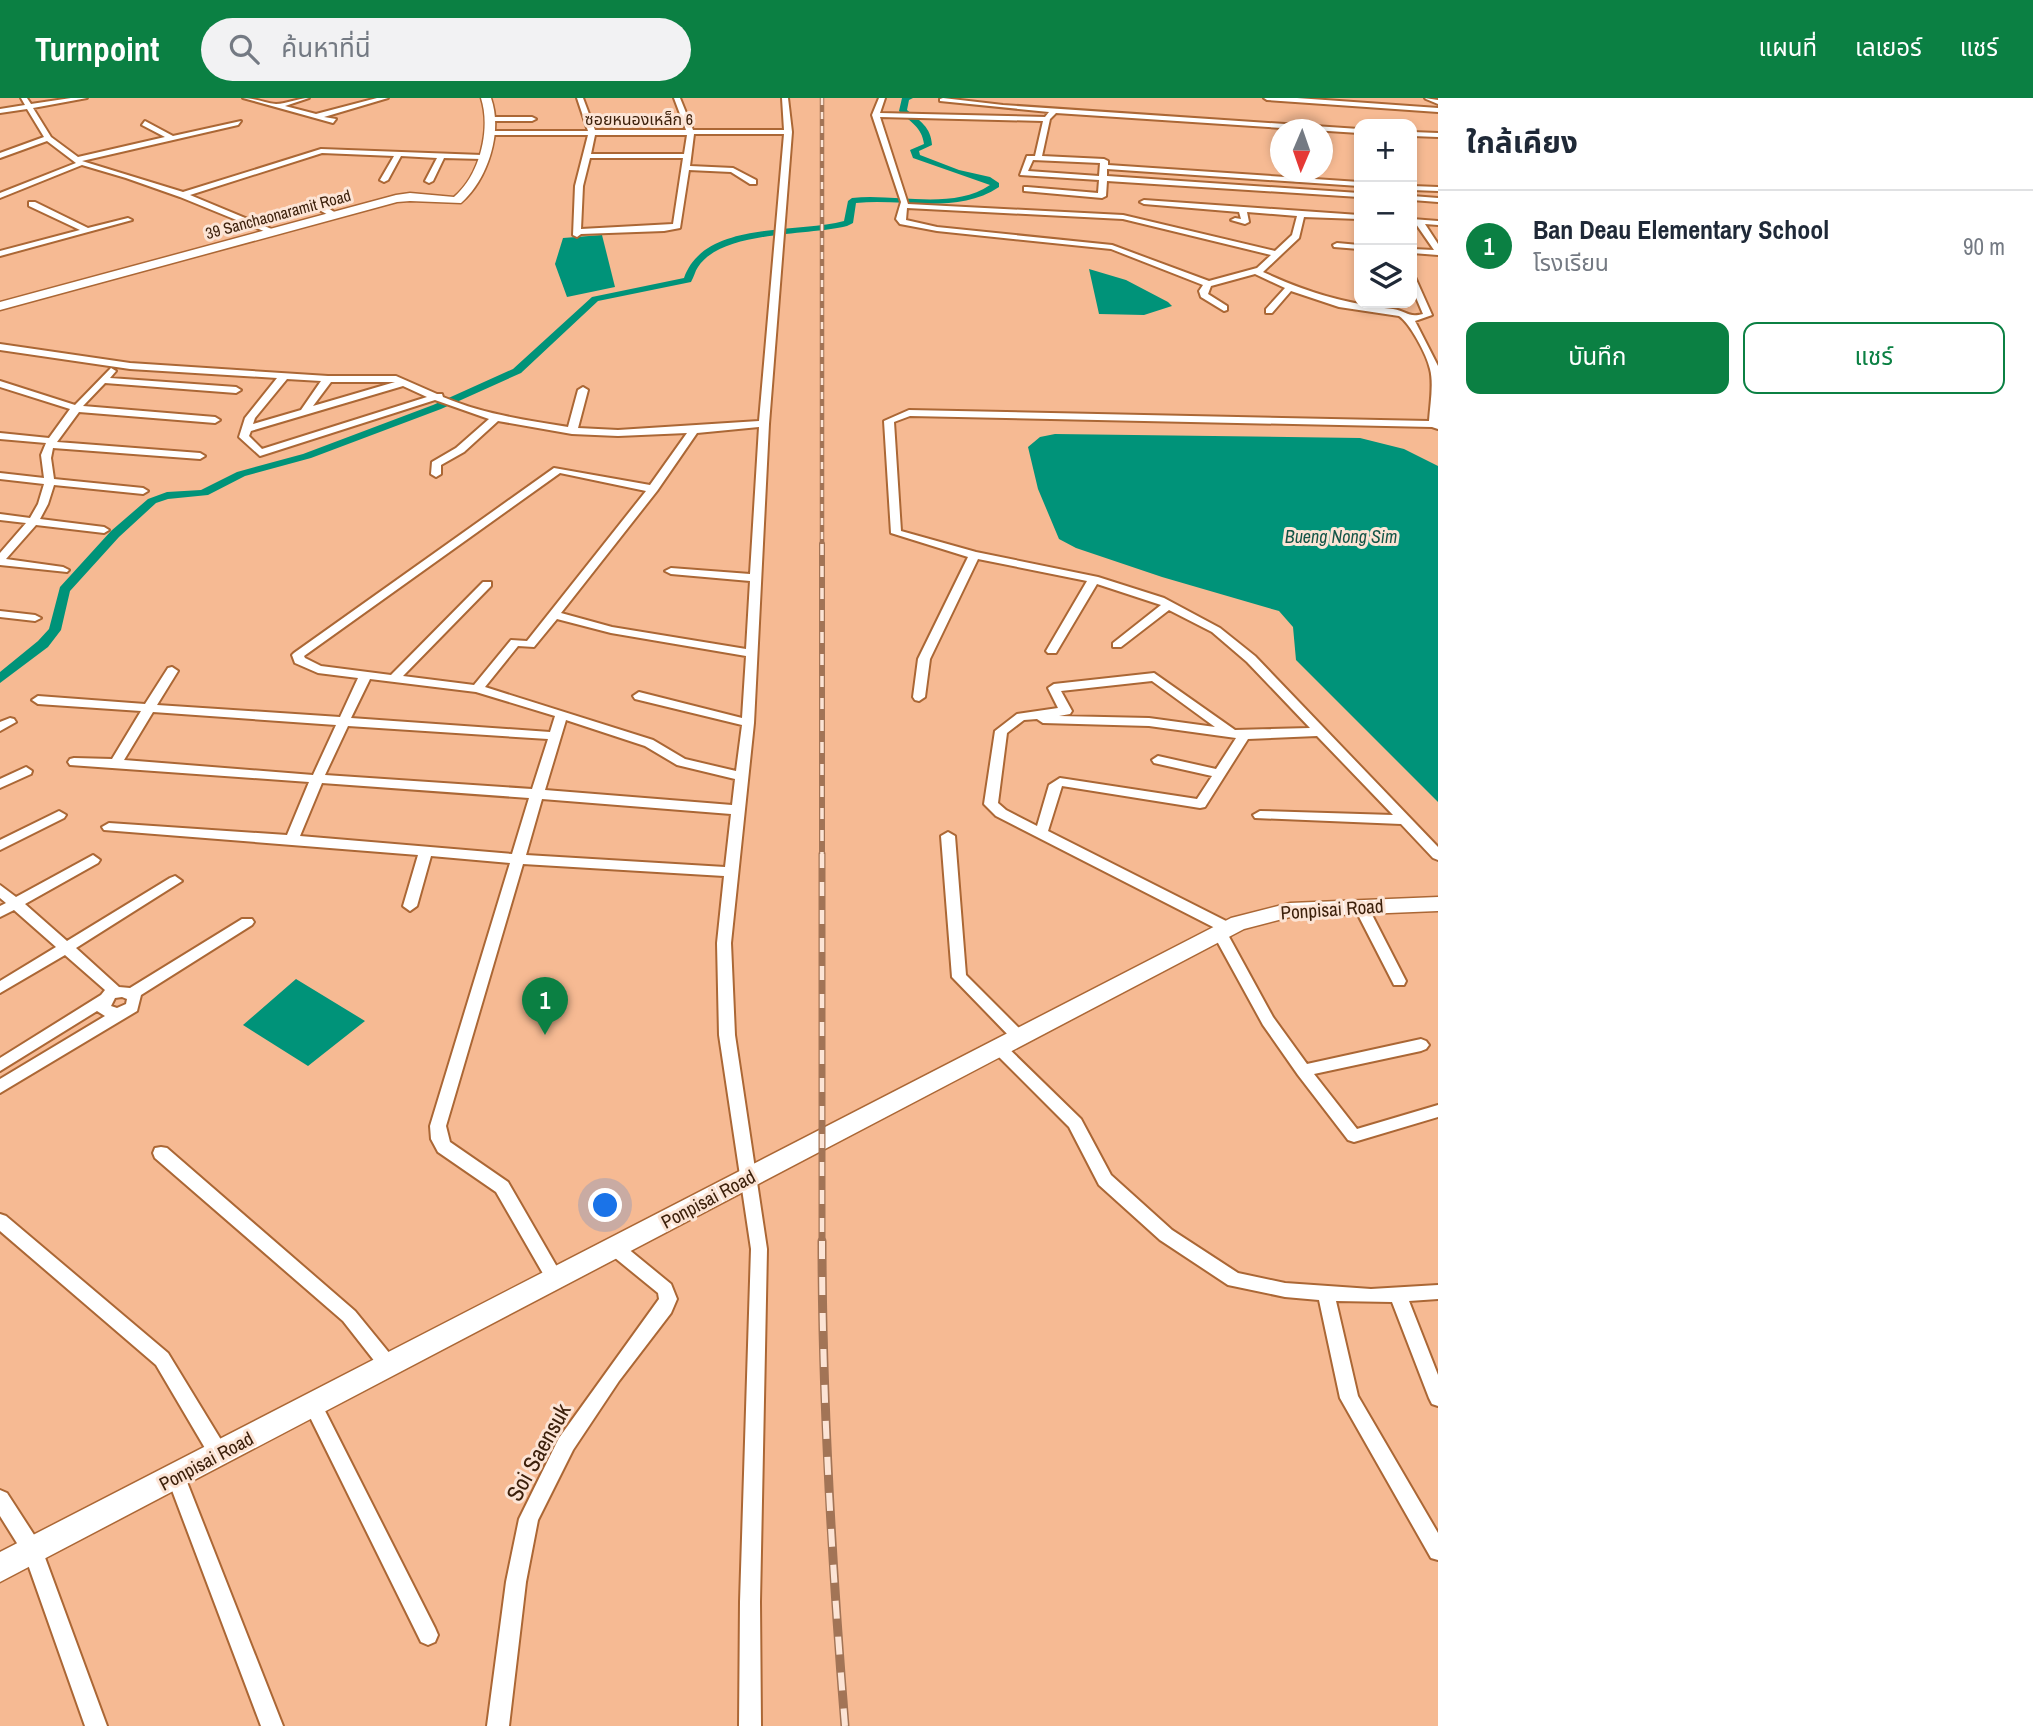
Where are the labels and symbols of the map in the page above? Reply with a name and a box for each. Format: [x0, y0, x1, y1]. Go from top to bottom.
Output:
street label: ซอยหนองเหล็ก 6 [585, 108, 693, 130]
north arrow [1270, 119, 1333, 182]
street label: 39 Sanchaonaramit Road [203, 184, 353, 244]
water label: Bueng Nong Sim [1285, 524, 1397, 549]
street label: Ponpisai Road [1280, 892, 1384, 926]
pin: 1 [522, 977, 568, 1035]
street label: Ponpisai Road [656, 1163, 760, 1235]
your location [588, 1188, 622, 1222]
street label: Soi Saensuk [499, 1397, 578, 1506]
street label: Ponpisai Road [154, 1425, 258, 1497]

